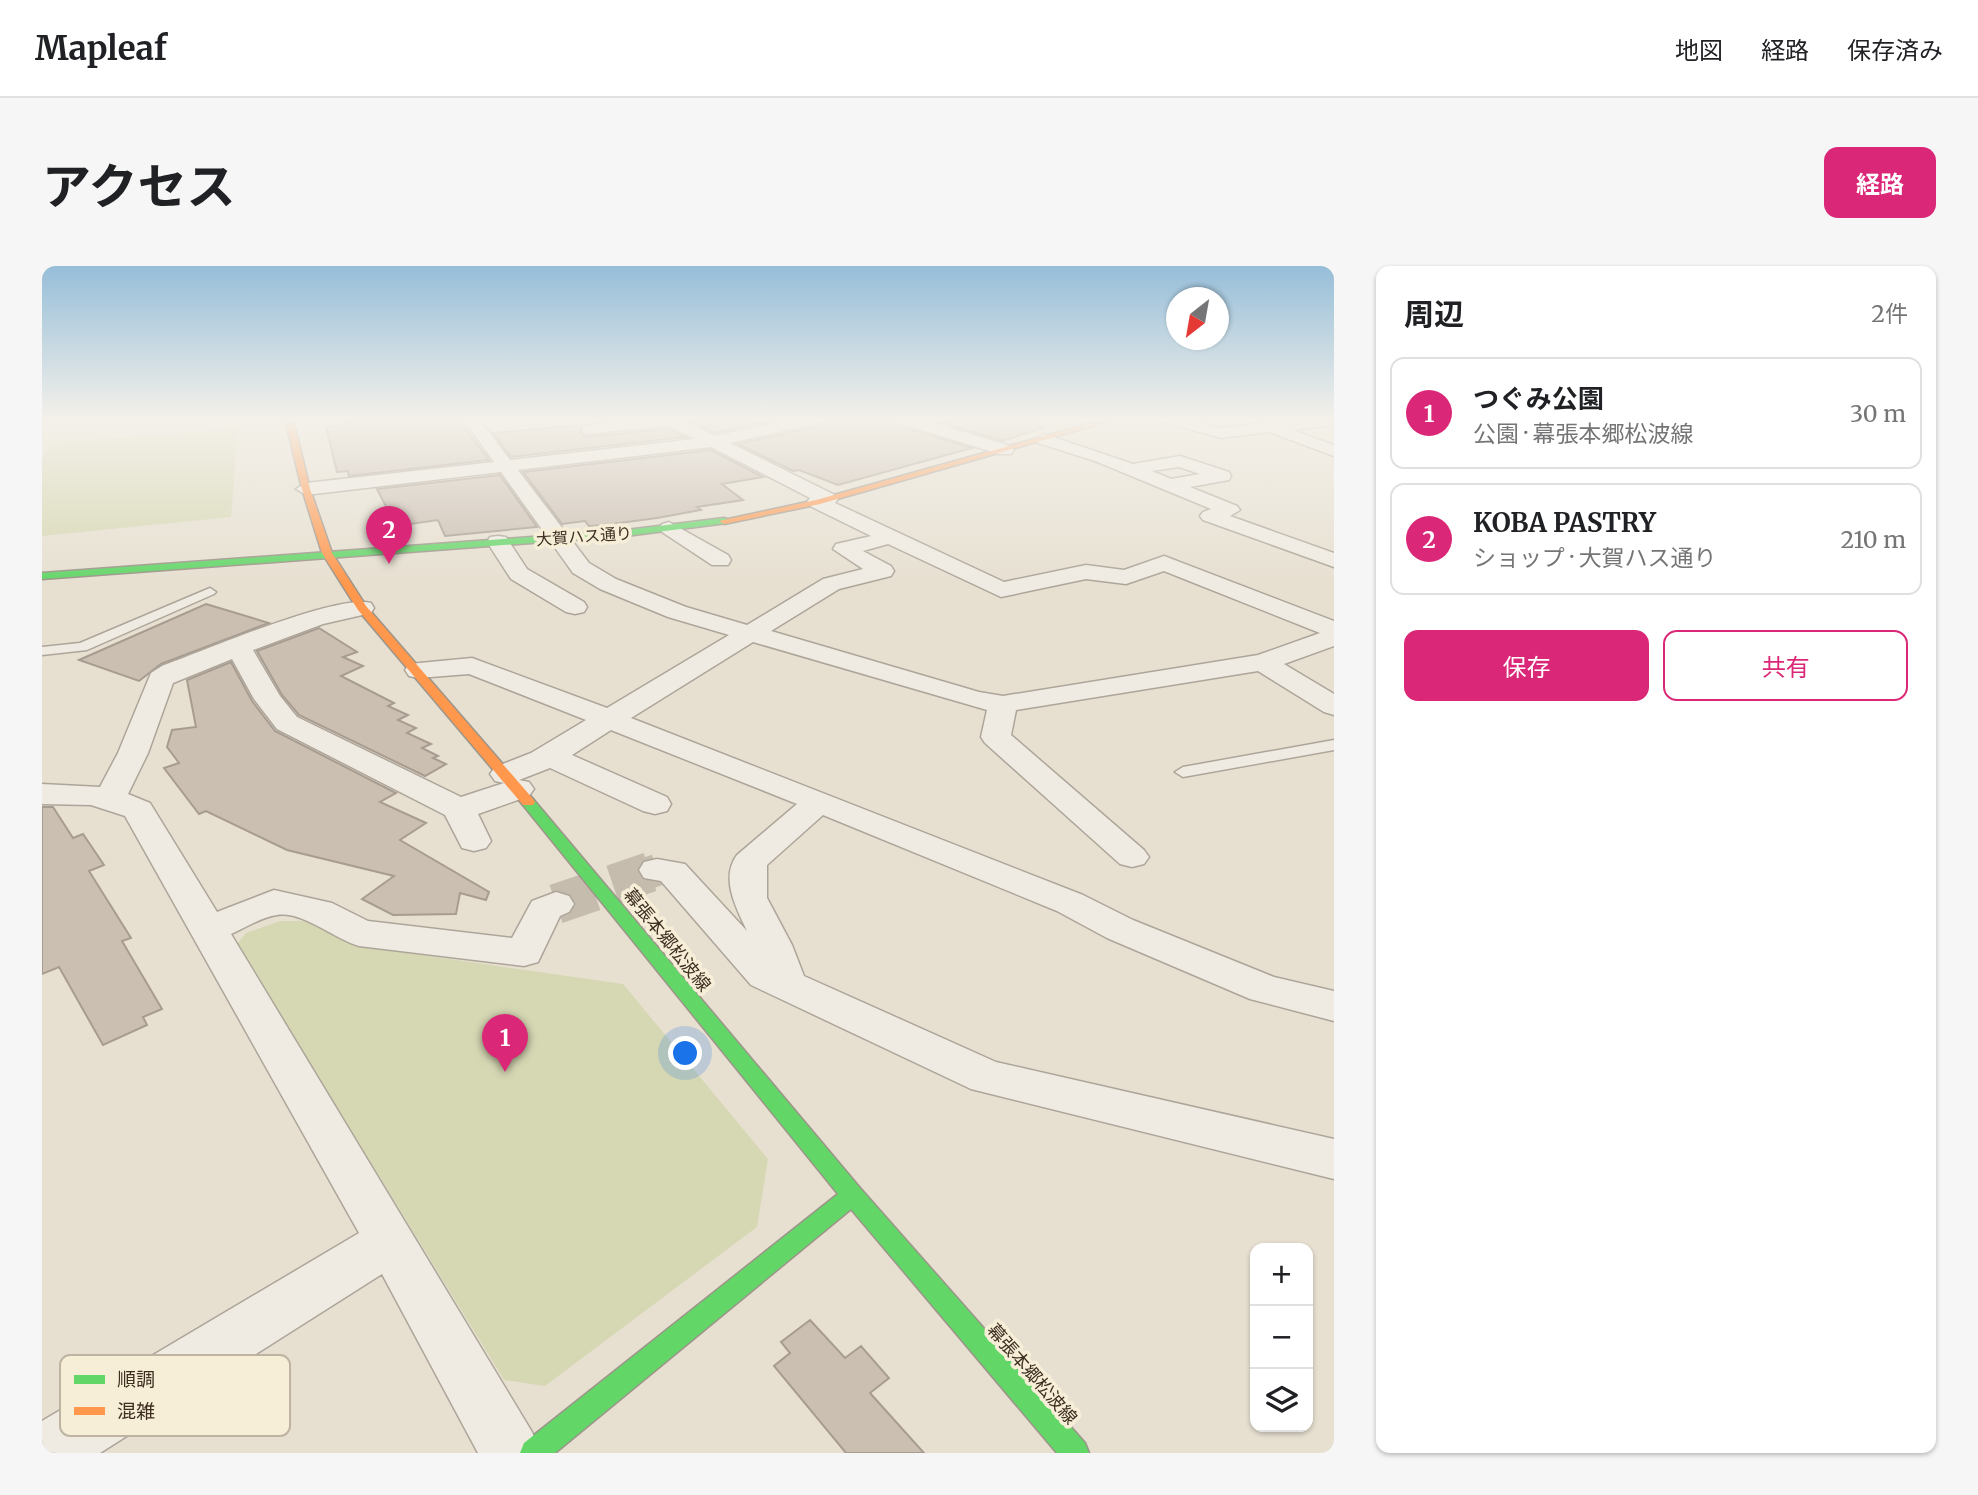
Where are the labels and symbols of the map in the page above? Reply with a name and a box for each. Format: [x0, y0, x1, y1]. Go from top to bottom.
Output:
north arrow [1166, 287, 1229, 350]
pin: 2 [366, 506, 412, 564]
street label: 大賀ハス通り [535, 523, 633, 549]
street label: 幕張本郷松波線 [619, 883, 716, 996]
pin: 1 [482, 1014, 528, 1072]
your location [668, 1036, 702, 1070]
street label: 幕張本郷松波線 [982, 1319, 1082, 1429]
legend [60, 1355, 290, 1436]
text: 順調 [117, 1367, 155, 1391]
text: 混雑 [117, 1399, 155, 1423]

